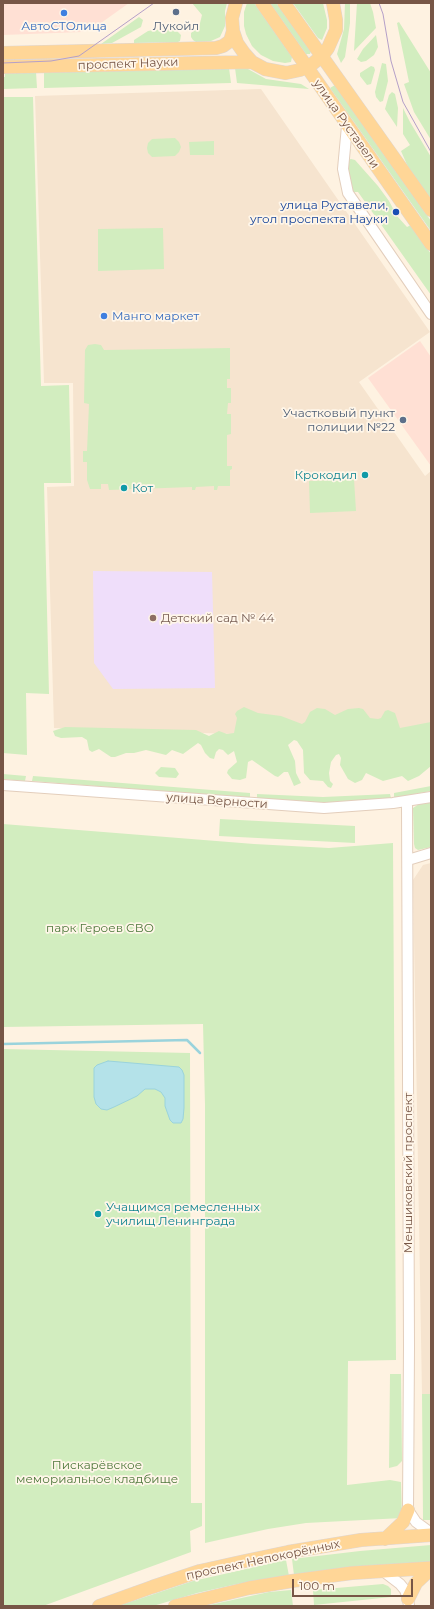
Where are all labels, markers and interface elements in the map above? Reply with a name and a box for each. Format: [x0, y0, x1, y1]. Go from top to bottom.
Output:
marker: Лукойл [171, 7, 181, 17]
marker: АвтоСТОлица [59, 8, 69, 18]
place label: АвтоСТОлица [21, 19, 107, 33]
place label: Лукойл [153, 19, 199, 33]
street label: проспект Науки [77, 55, 179, 73]
street label: улица Руставели [310, 77, 382, 171]
place label: улица Руставели, угол проспекта Науки [250, 198, 388, 226]
marker: улица Руставели, угол проспекта Науки [391, 207, 401, 217]
place label: Манго маркет [112, 309, 199, 323]
marker: Манго маркет [99, 311, 109, 321]
place label: Участковый пункт полиции №22 [283, 406, 395, 434]
marker: Участковый пункт полиции №22 [398, 415, 408, 425]
place label: Крокодил [295, 468, 357, 482]
marker: Крокодил [360, 470, 370, 480]
place label: Кот [132, 481, 153, 495]
marker: Кот [119, 483, 129, 493]
place label: Детский сад № 44 [161, 611, 274, 625]
marker: Детский сад № 44 [148, 613, 158, 623]
street label: улица Верности [166, 790, 268, 812]
park label: парк Героев СВО [46, 921, 154, 935]
street label: Меншиковский проспект [401, 1093, 415, 1253]
place label: Учащимся ремесленных училищ Ленинграда [106, 1200, 260, 1228]
marker: Учащимся ремесленных училищ Ленинграда [93, 1209, 103, 1219]
park label: Пискарёвское мемориальное кладбище [16, 1458, 178, 1486]
street label: проспект Непокорённых [185, 1537, 341, 1583]
scale bar [294, 1571, 415, 1597]
text: 100 m [299, 1578, 335, 1593]

